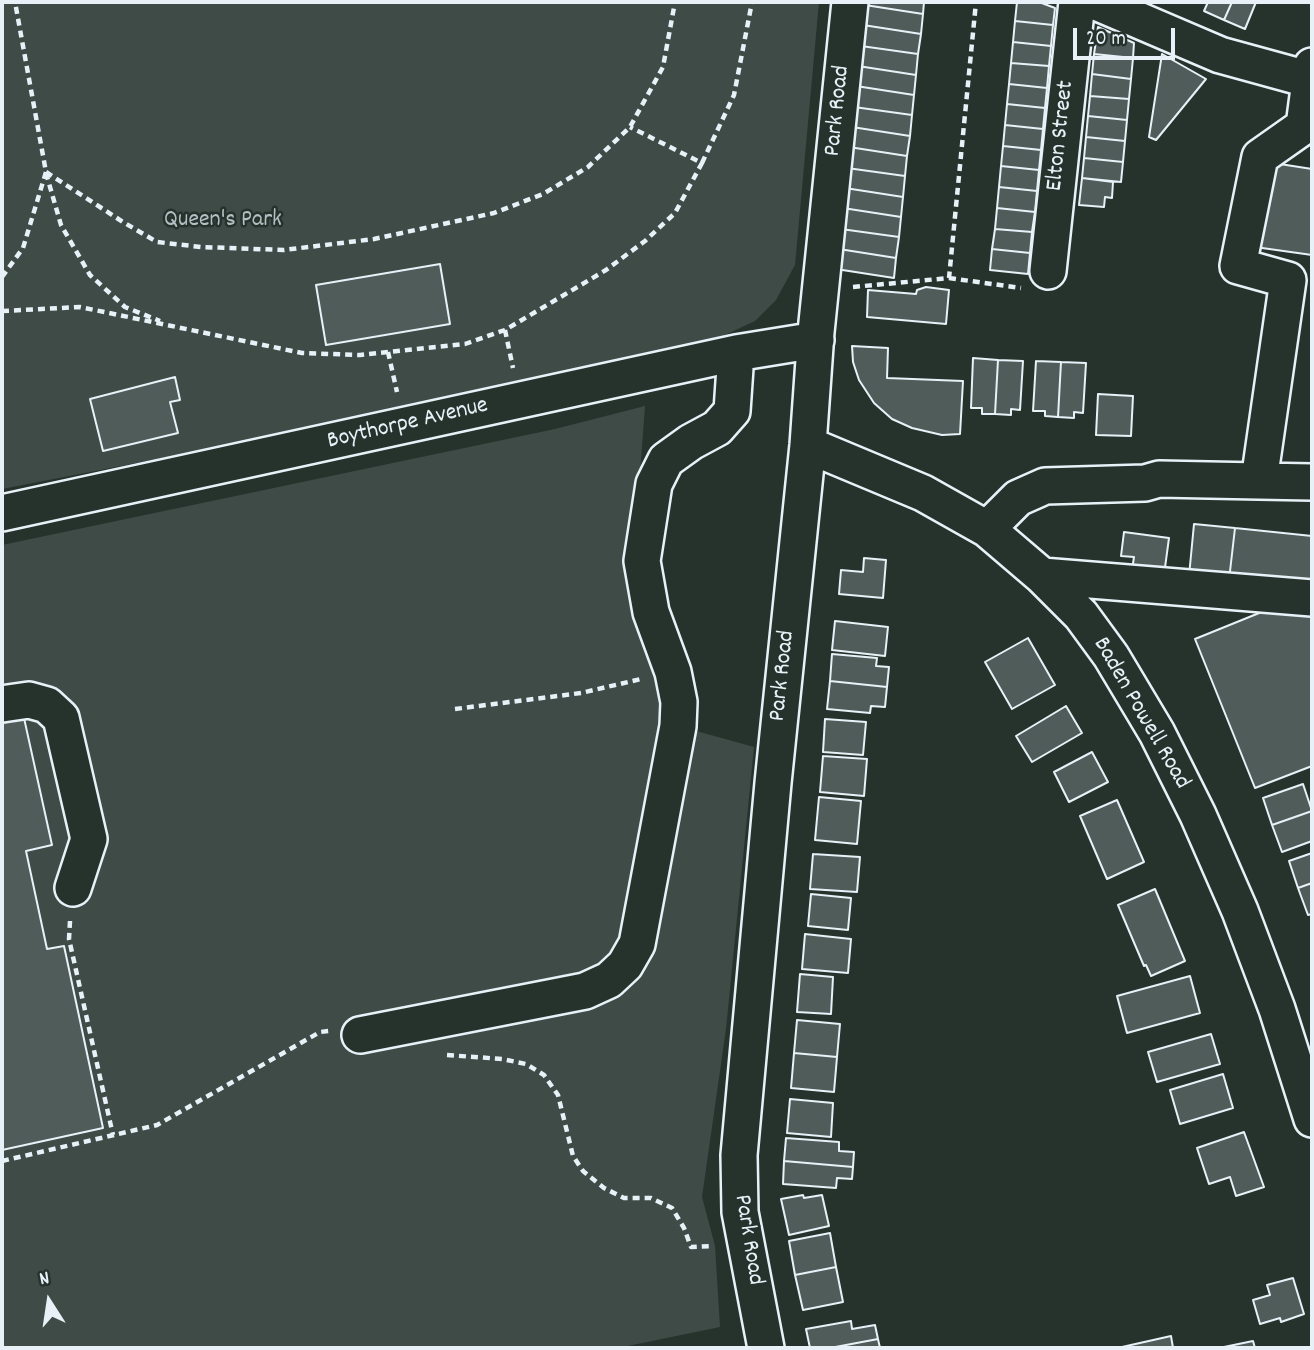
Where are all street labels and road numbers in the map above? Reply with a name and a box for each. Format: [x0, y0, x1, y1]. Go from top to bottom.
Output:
street label: Park Road [820, 64, 858, 158]
street label: Elton Street [1042, 79, 1082, 193]
street label: Boythorpe Avenue [325, 393, 491, 457]
street label: Park Road [765, 629, 803, 723]
street label: Baden Powell Road [1085, 633, 1195, 795]
street label: Park Road [726, 1193, 768, 1287]

